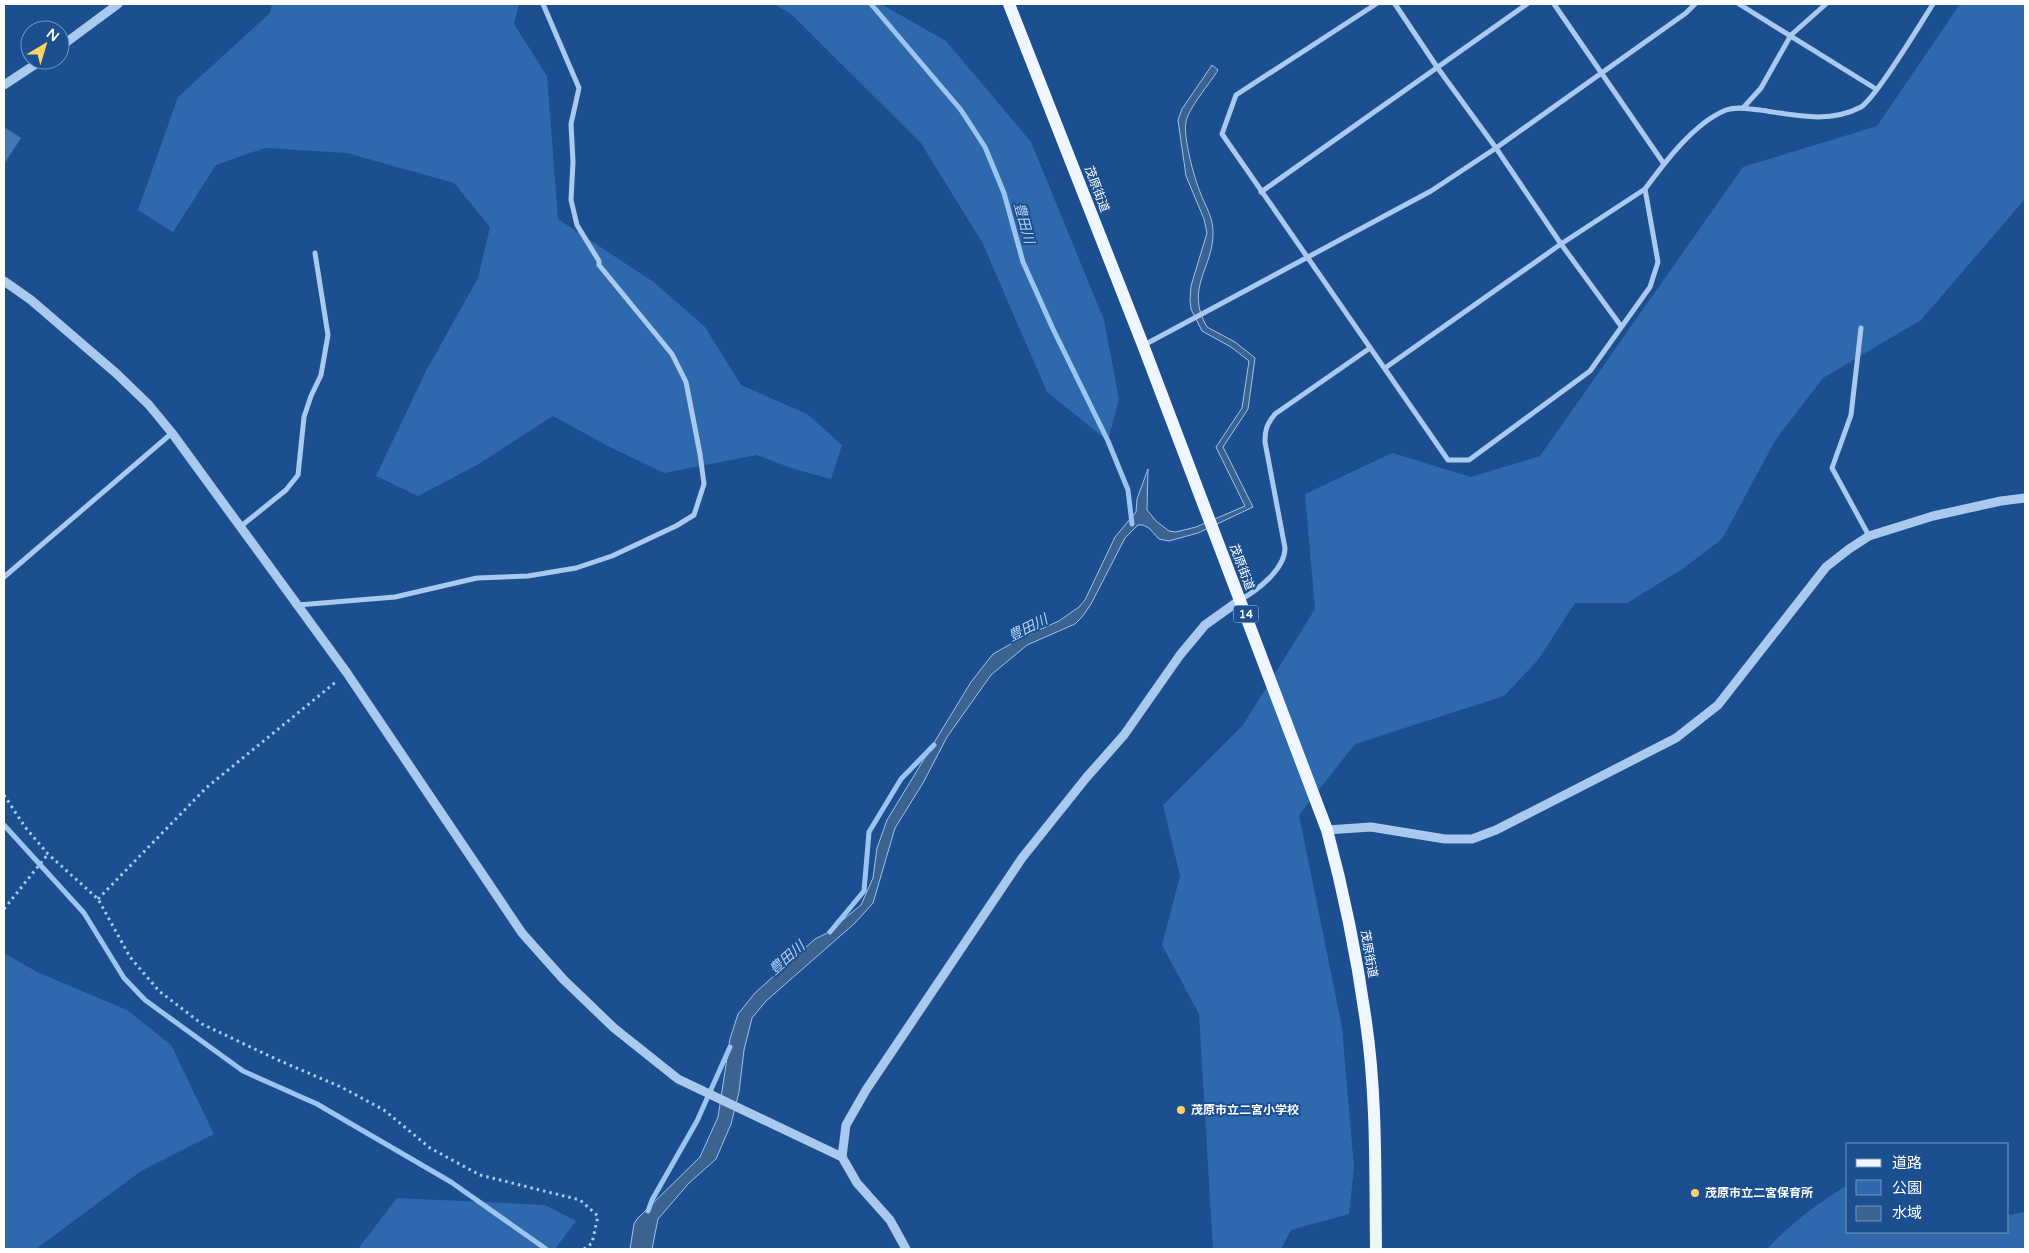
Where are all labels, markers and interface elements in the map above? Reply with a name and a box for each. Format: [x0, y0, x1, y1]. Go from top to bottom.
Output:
north arrow [20, 20, 70, 70]
text: N [43, 25, 62, 45]
street label: 茂原街道 [1082, 164, 1112, 214]
water label: 豊田川 [1010, 201, 1038, 247]
street label: 茂原街道 [1227, 542, 1257, 592]
road number: 14 [1234, 606, 1258, 622]
water label: 豊田川 [1005, 610, 1052, 645]
street label: 茂原街道 [1358, 929, 1380, 979]
water label: 豊田川 [766, 936, 810, 978]
place label: 茂原市立二宮小学校 [1191, 1103, 1299, 1117]
marker: 茂原市立二宮小学校 [1175, 1104, 1187, 1116]
legend [1846, 1143, 2009, 1233]
text: 道路 [1892, 1154, 1922, 1172]
text: 公園 [1892, 1179, 1922, 1197]
place label: 茂原市立二宮保育所 [1705, 1186, 1813, 1200]
marker: 茂原市立二宮保育所 [1689, 1187, 1701, 1199]
text: 水域 [1892, 1204, 1922, 1222]

